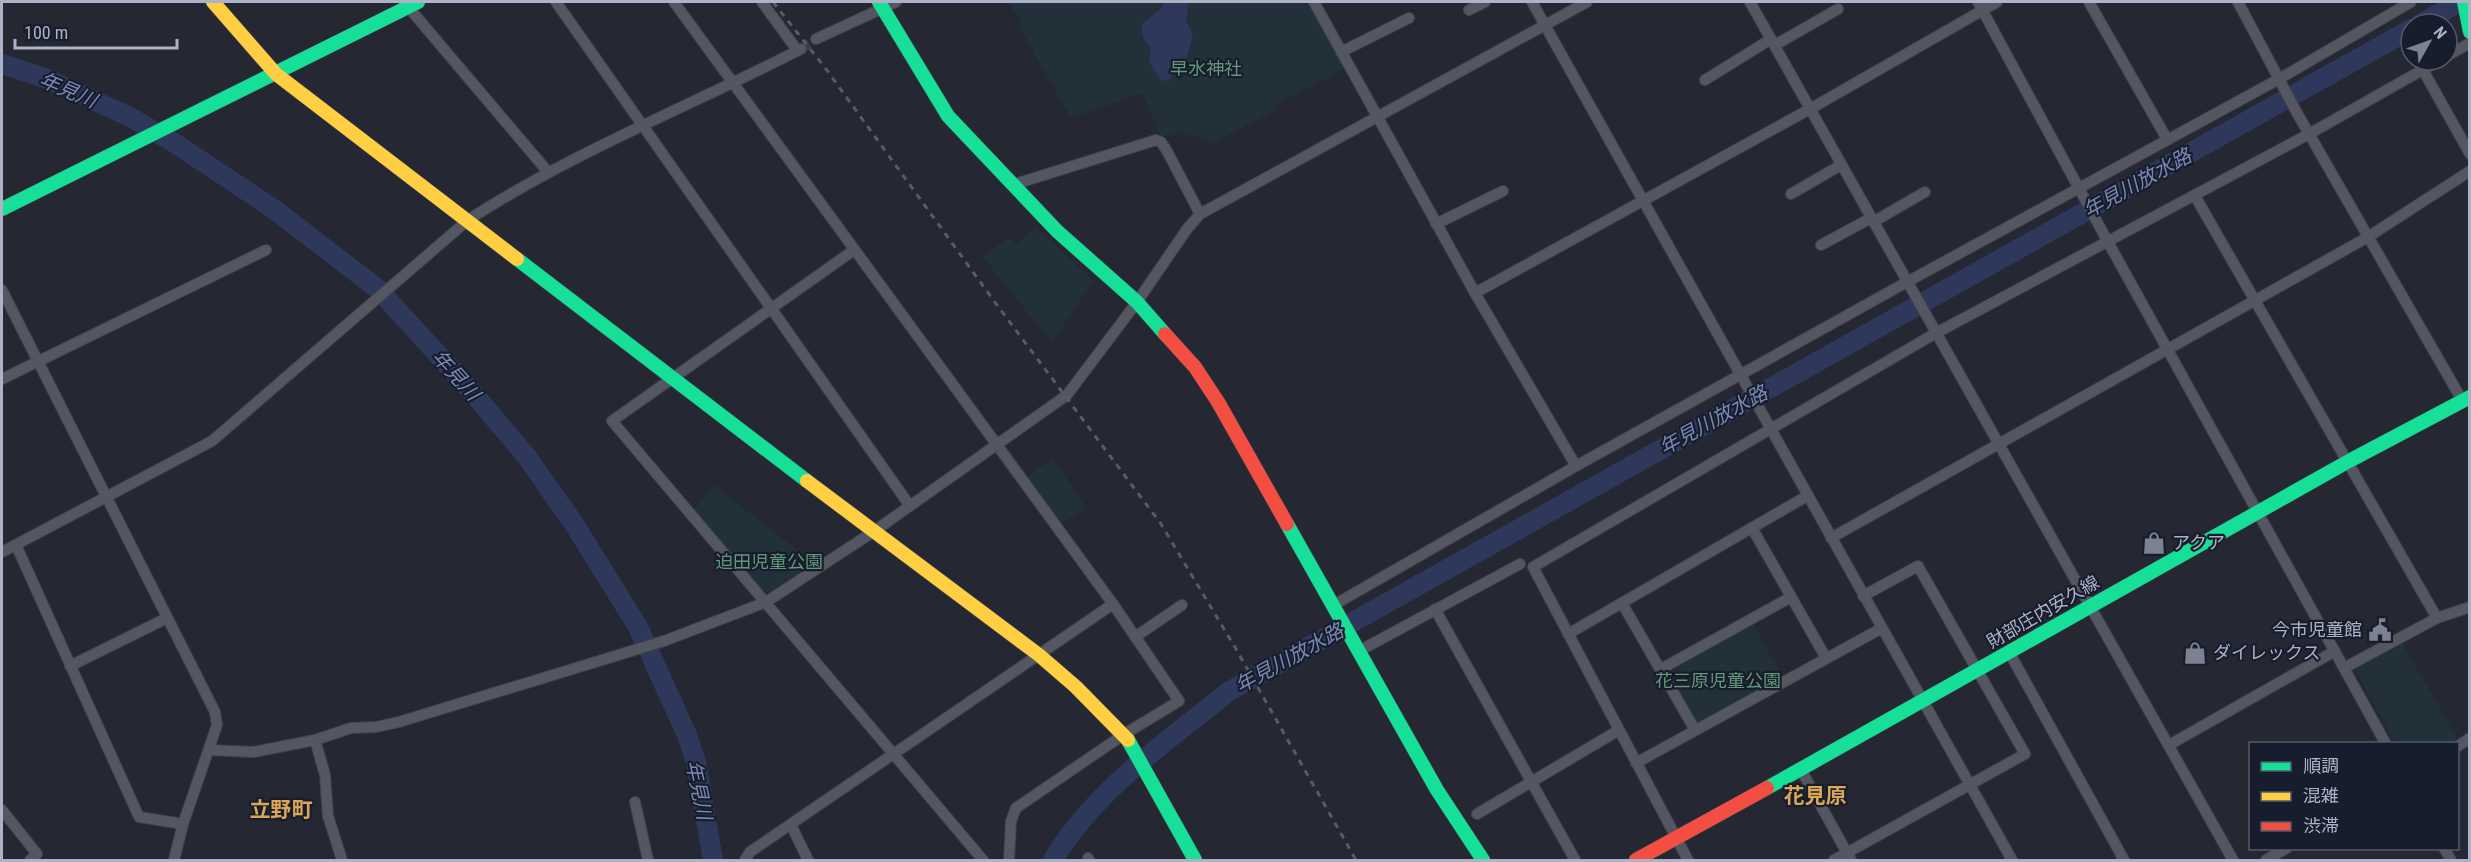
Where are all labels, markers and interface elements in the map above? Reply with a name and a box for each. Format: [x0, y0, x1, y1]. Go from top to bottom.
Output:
scale bar [15, 12, 177, 50]
north arrow [2399, 12, 2459, 72]
text: 100 m [24, 22, 68, 43]
text: N [2430, 23, 2451, 43]
park label: 早水神社 [1170, 58, 1242, 79]
water label: 年見川 [36, 67, 102, 114]
water label: 年見川放水路 [2079, 142, 2197, 223]
water label: 年見川 [427, 345, 486, 407]
water label: 年見川放水路 [1655, 379, 1773, 460]
shop icon: アクア [2141, 530, 2167, 556]
place label: アクア [2172, 532, 2225, 553]
park label: 迫田児童公園 [715, 551, 823, 572]
street label: 財部庄内安久線 [1983, 571, 2103, 652]
water label: 年見川放水路 [1231, 617, 1349, 698]
public building icon: 今市児童館 [2367, 617, 2393, 643]
place label: 今市児童館 [2272, 619, 2362, 640]
shop icon: ダイレックス [2182, 640, 2208, 666]
place label: ダイレックス [2213, 642, 2320, 663]
park label: 花三原児童公園 [1655, 670, 1781, 691]
legend [2249, 742, 2459, 850]
text: 順調 [2303, 755, 2339, 776]
water label: 年見川 [681, 758, 717, 824]
district label: 花見原 [1784, 784, 1847, 808]
text: 混雑 [2303, 785, 2339, 806]
district label: 立野町 [250, 798, 313, 822]
text: 渋滞 [2303, 815, 2339, 836]

